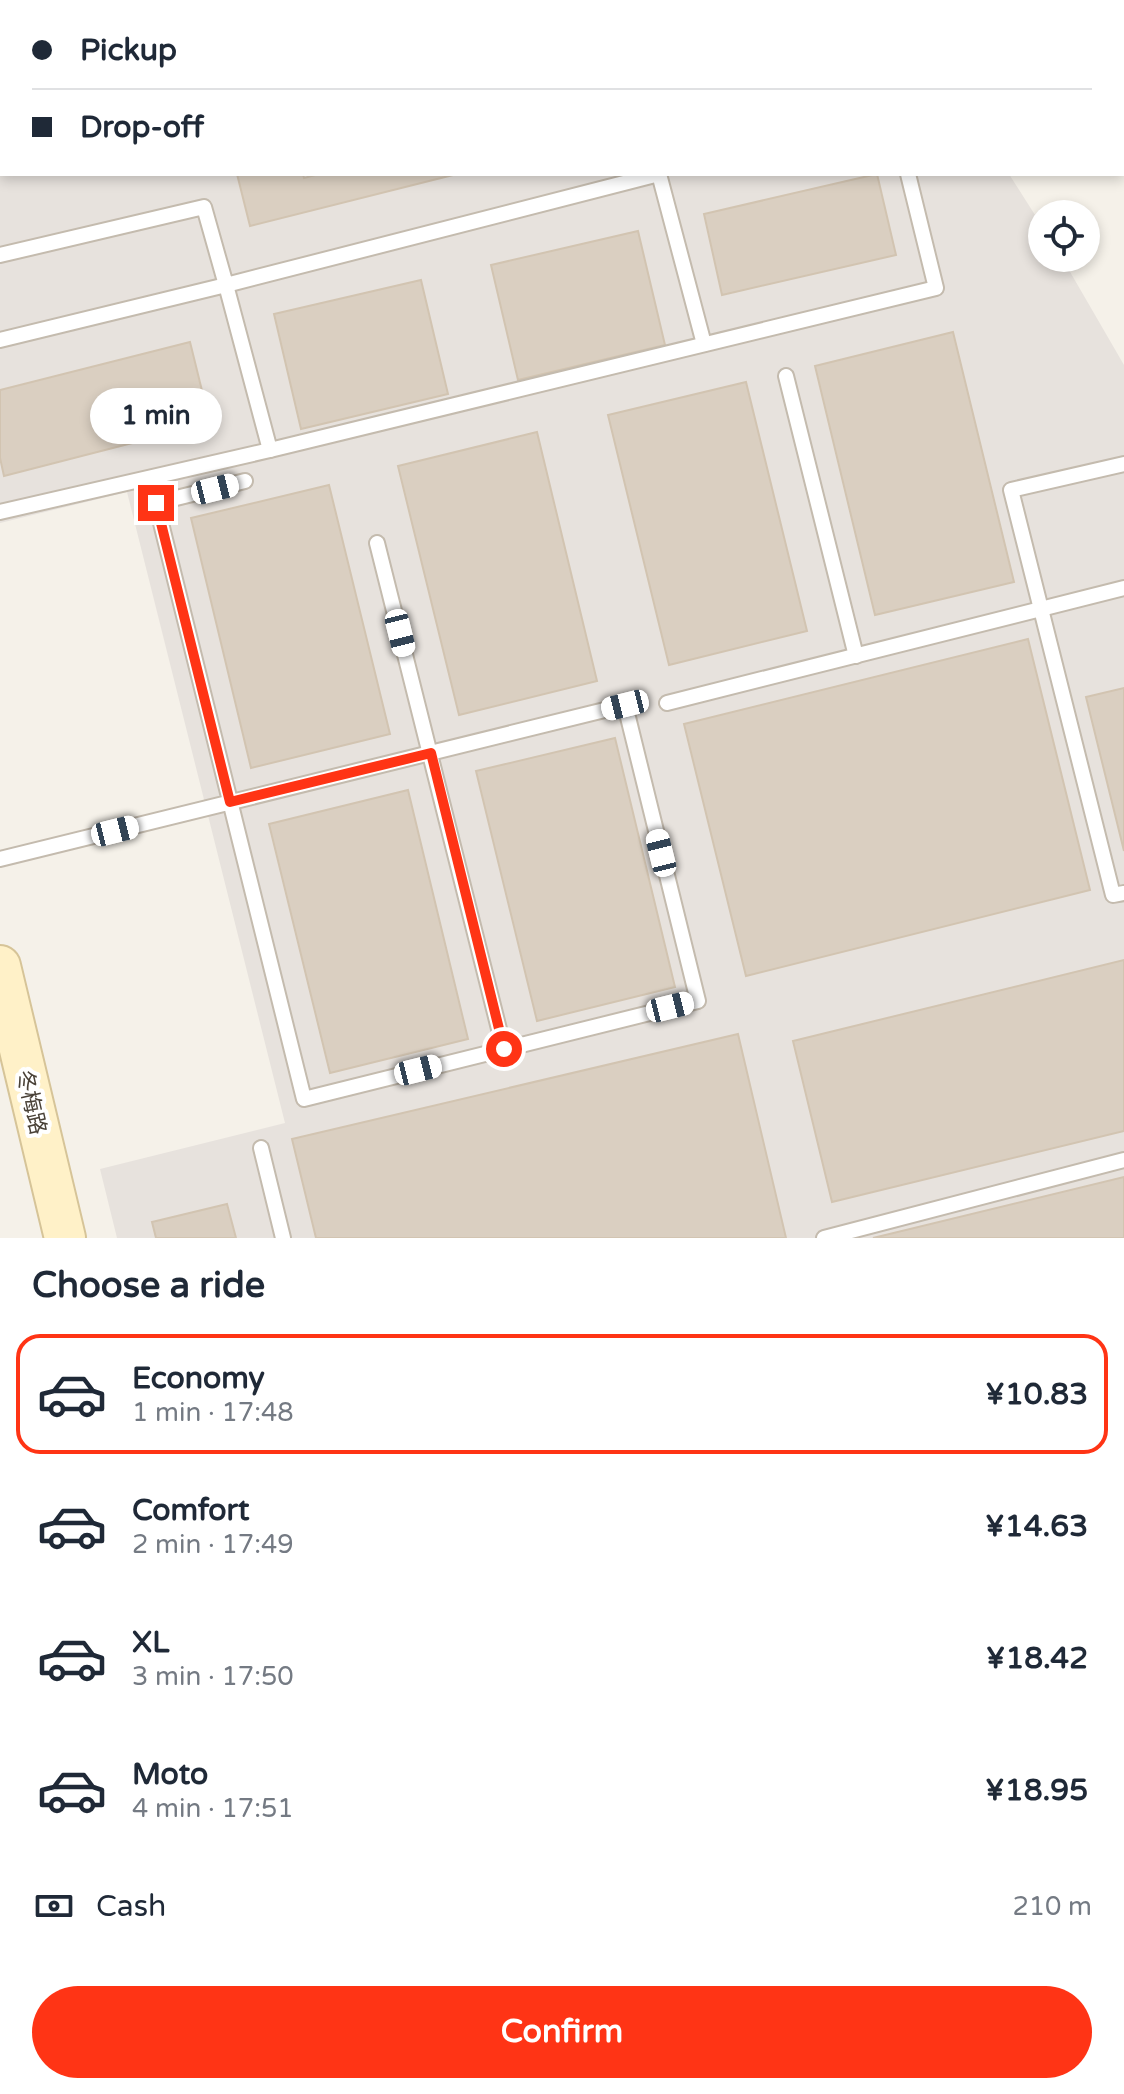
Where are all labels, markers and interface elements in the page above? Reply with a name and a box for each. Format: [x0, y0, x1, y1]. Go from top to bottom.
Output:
text: Pickup [80, 32, 177, 69]
text: Drop-off [80, 109, 204, 146]
map controls [1028, 200, 1100, 272]
button: locate [1028, 200, 1100, 272]
callout: 1 min [90, 387, 222, 443]
text: 1 min [121, 400, 191, 431]
car [189, 472, 241, 506]
route end [138, 485, 174, 521]
car [383, 607, 417, 659]
car [599, 688, 651, 722]
car [89, 814, 141, 848]
car [644, 827, 678, 879]
car [644, 990, 696, 1024]
route start [486, 1031, 522, 1067]
car [392, 1053, 444, 1087]
street label: 冬梅路 [11, 1067, 51, 1137]
text: Choose a ride [32, 1264, 265, 1307]
icon: car [36, 1358, 108, 1430]
text: Economy [132, 1360, 265, 1397]
text: ¥10.83 [985, 1376, 1088, 1413]
text: 1 min · 17:48 [132, 1397, 294, 1428]
icon: car [36, 1490, 108, 1562]
text: Comfort [132, 1492, 250, 1529]
text: ¥14.63 [985, 1508, 1088, 1545]
text: 2 min · 17:49 [132, 1529, 294, 1560]
icon: car [36, 1622, 108, 1694]
text: XL [132, 1624, 169, 1661]
text: ¥18.42 [986, 1640, 1088, 1677]
text: 3 min · 17:50 [132, 1661, 294, 1692]
icon: car [36, 1754, 108, 1826]
text: Moto [132, 1756, 208, 1793]
text: ¥18.95 [985, 1772, 1088, 1809]
text: 4 min · 17:51 [132, 1793, 294, 1824]
icon: cash [32, 1884, 76, 1928]
text: Cash [96, 1888, 166, 1925]
text: 210 m [1012, 1891, 1092, 1922]
button: Confirm [32, 1986, 1092, 2078]

